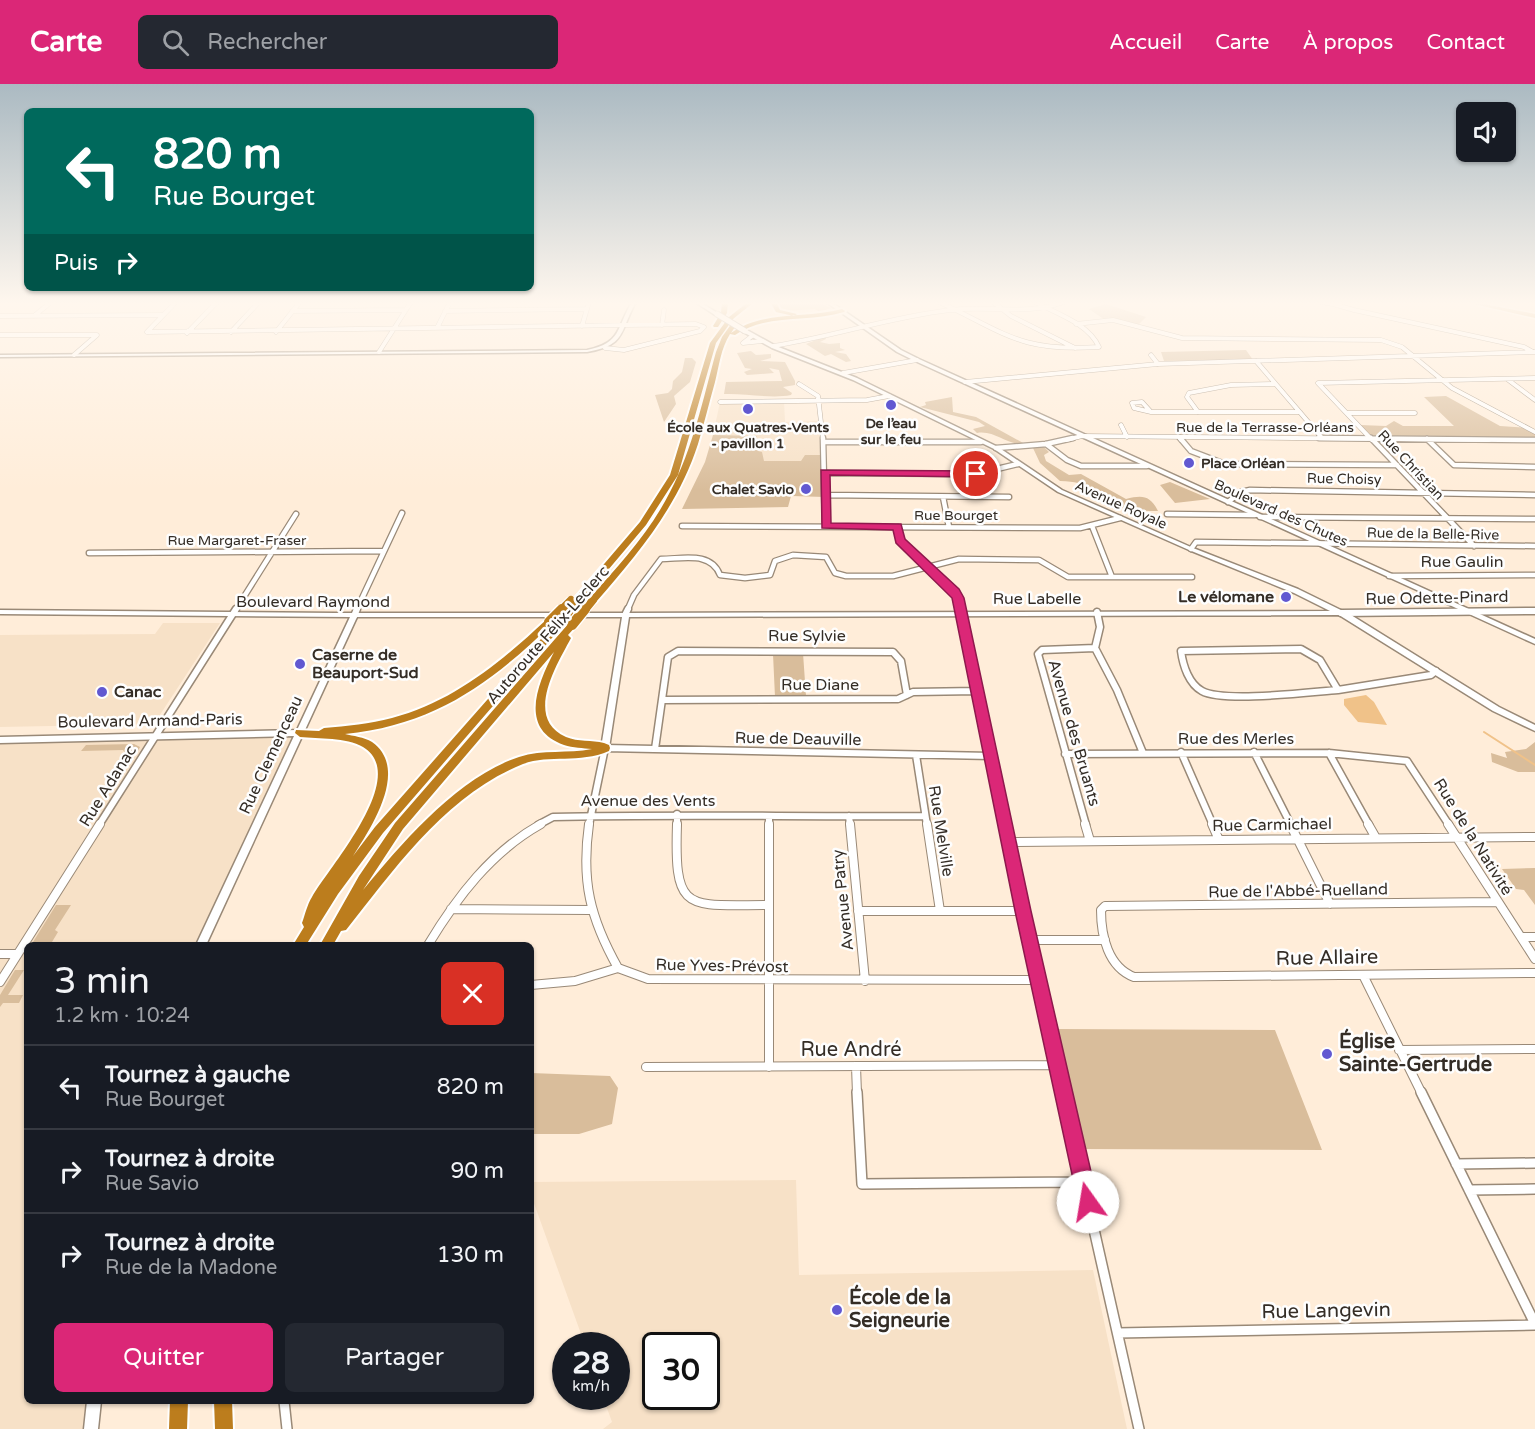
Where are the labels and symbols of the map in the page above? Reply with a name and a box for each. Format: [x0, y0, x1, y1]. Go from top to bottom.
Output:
marker: De l’eau sur le feu [884, 398, 898, 412]
marker: École aux Quatres-Vents - pavillon 1 [741, 402, 755, 416]
place label: De l’eau sur le feu [861, 415, 921, 448]
place label: École aux Quatres-Vents - pavillon 1 [667, 419, 829, 452]
street label: Rue de la Terrasse-Orléans [1176, 419, 1354, 436]
street label: Rue Christian [1374, 427, 1448, 503]
pin [950, 448, 1001, 499]
place label: Place Orléan [1201, 455, 1285, 472]
marker: Place Orléan [1182, 456, 1196, 470]
street label: Rue Choisy [1307, 470, 1382, 488]
street label: Boulevard des Chutes [1212, 476, 1351, 550]
street label: Avenue Royale [1072, 477, 1170, 533]
place label: Chalet Savio [712, 481, 794, 498]
marker: Chalet Savio [799, 482, 813, 496]
street label: Rue Bourget [914, 507, 999, 524]
street label: Rue de la Belle-Rive [1367, 524, 1499, 544]
street label: Rue Margaret-Fraser [168, 532, 307, 549]
street label: Rue Gaulin [1421, 552, 1503, 572]
street label: Autoroute Félix-Leclerc [482, 562, 614, 708]
place label: Le vélomane [1178, 587, 1274, 607]
street label: Rue Odette-Pinard [1365, 587, 1509, 609]
street label: Rue Labelle [993, 589, 1081, 609]
marker: Le vélomane [1279, 590, 1293, 604]
street label: Boulevard Raymond [236, 592, 390, 612]
street label: Rue Sylvie [768, 626, 846, 646]
place label: Caserne de Beauport-Sud [312, 645, 419, 683]
marker: Caserne de Beauport-Sud [293, 657, 307, 671]
street label: Avenue des Bruants [1043, 657, 1105, 809]
street label: Rue Diane [781, 675, 859, 695]
place label: Canac [114, 682, 162, 702]
marker: Canac [95, 685, 109, 699]
street label: Rue Clemenceau [235, 693, 307, 817]
street label: Boulevard Armand-Paris [57, 709, 243, 733]
street label: Rue de Deauville [735, 728, 861, 750]
street label: Rue des Merles [1178, 729, 1294, 749]
street label: Rue Adanac [75, 741, 141, 831]
street label: Rue de la Nativité [1429, 775, 1517, 899]
street label: Rue Melville [924, 784, 958, 878]
street label: Avenue des Vents [580, 791, 716, 811]
street label: Rue Carmichael [1212, 814, 1332, 836]
street label: Avenue Patry [828, 848, 858, 951]
street label: Rue de l'Abbé-Ruelland [1208, 879, 1388, 903]
street label: Rue Allaire [1275, 945, 1379, 971]
street label: Rue Yves-Prévost [655, 955, 789, 977]
place label: Église Sainte-Gertrude [1339, 1028, 1492, 1077]
street label: Rue André [800, 1038, 902, 1062]
marker: Église Sainte-Gertrude [1320, 1047, 1334, 1061]
position arrow [1056, 1170, 1120, 1234]
place label: École de la Seigneurie [849, 1284, 951, 1333]
street label: Rue Langevin [1261, 1298, 1391, 1324]
marker: École de la Seigneurie [830, 1303, 844, 1317]
speed limit sign: 30 [642, 1332, 720, 1410]

